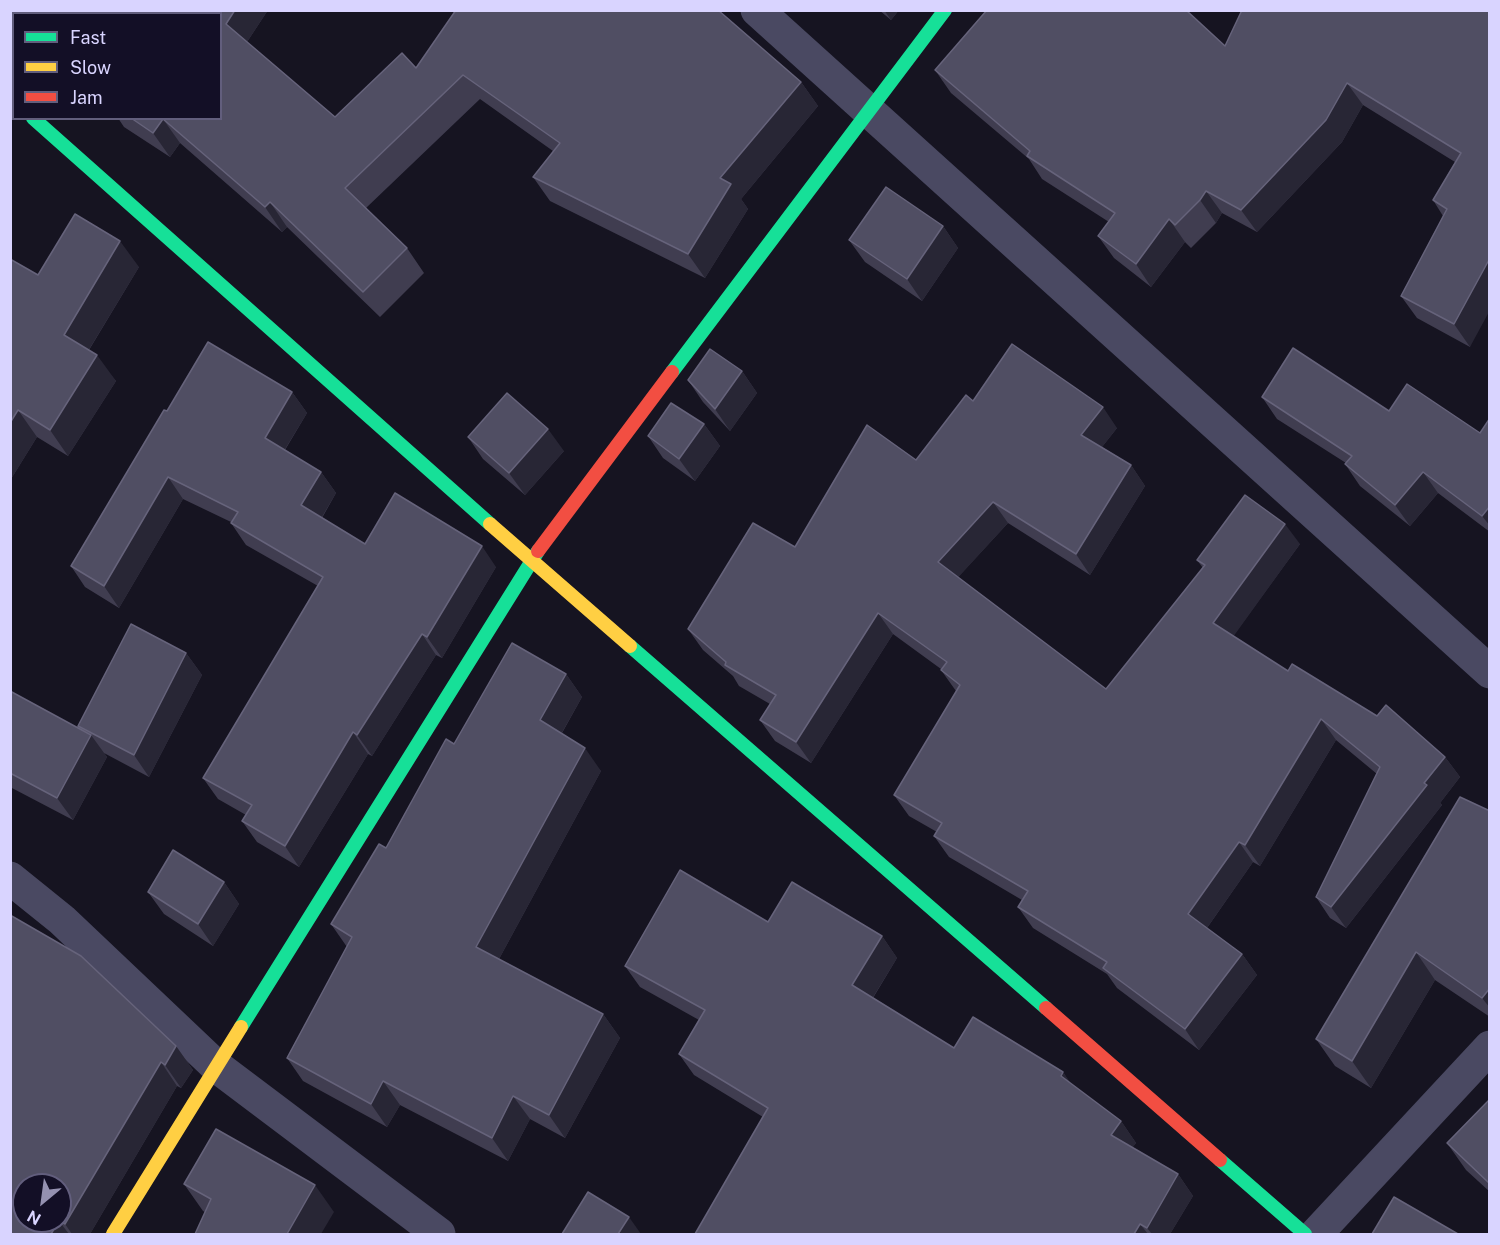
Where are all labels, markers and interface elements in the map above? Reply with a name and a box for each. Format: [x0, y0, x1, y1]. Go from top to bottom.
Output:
legend [12, 12, 222, 120]
text: Fast [70, 27, 106, 48]
text: Slow [70, 57, 111, 78]
text: Jam [70, 87, 103, 108]
north arrow [12, 1173, 72, 1233]
text: N [24, 1206, 44, 1229]

